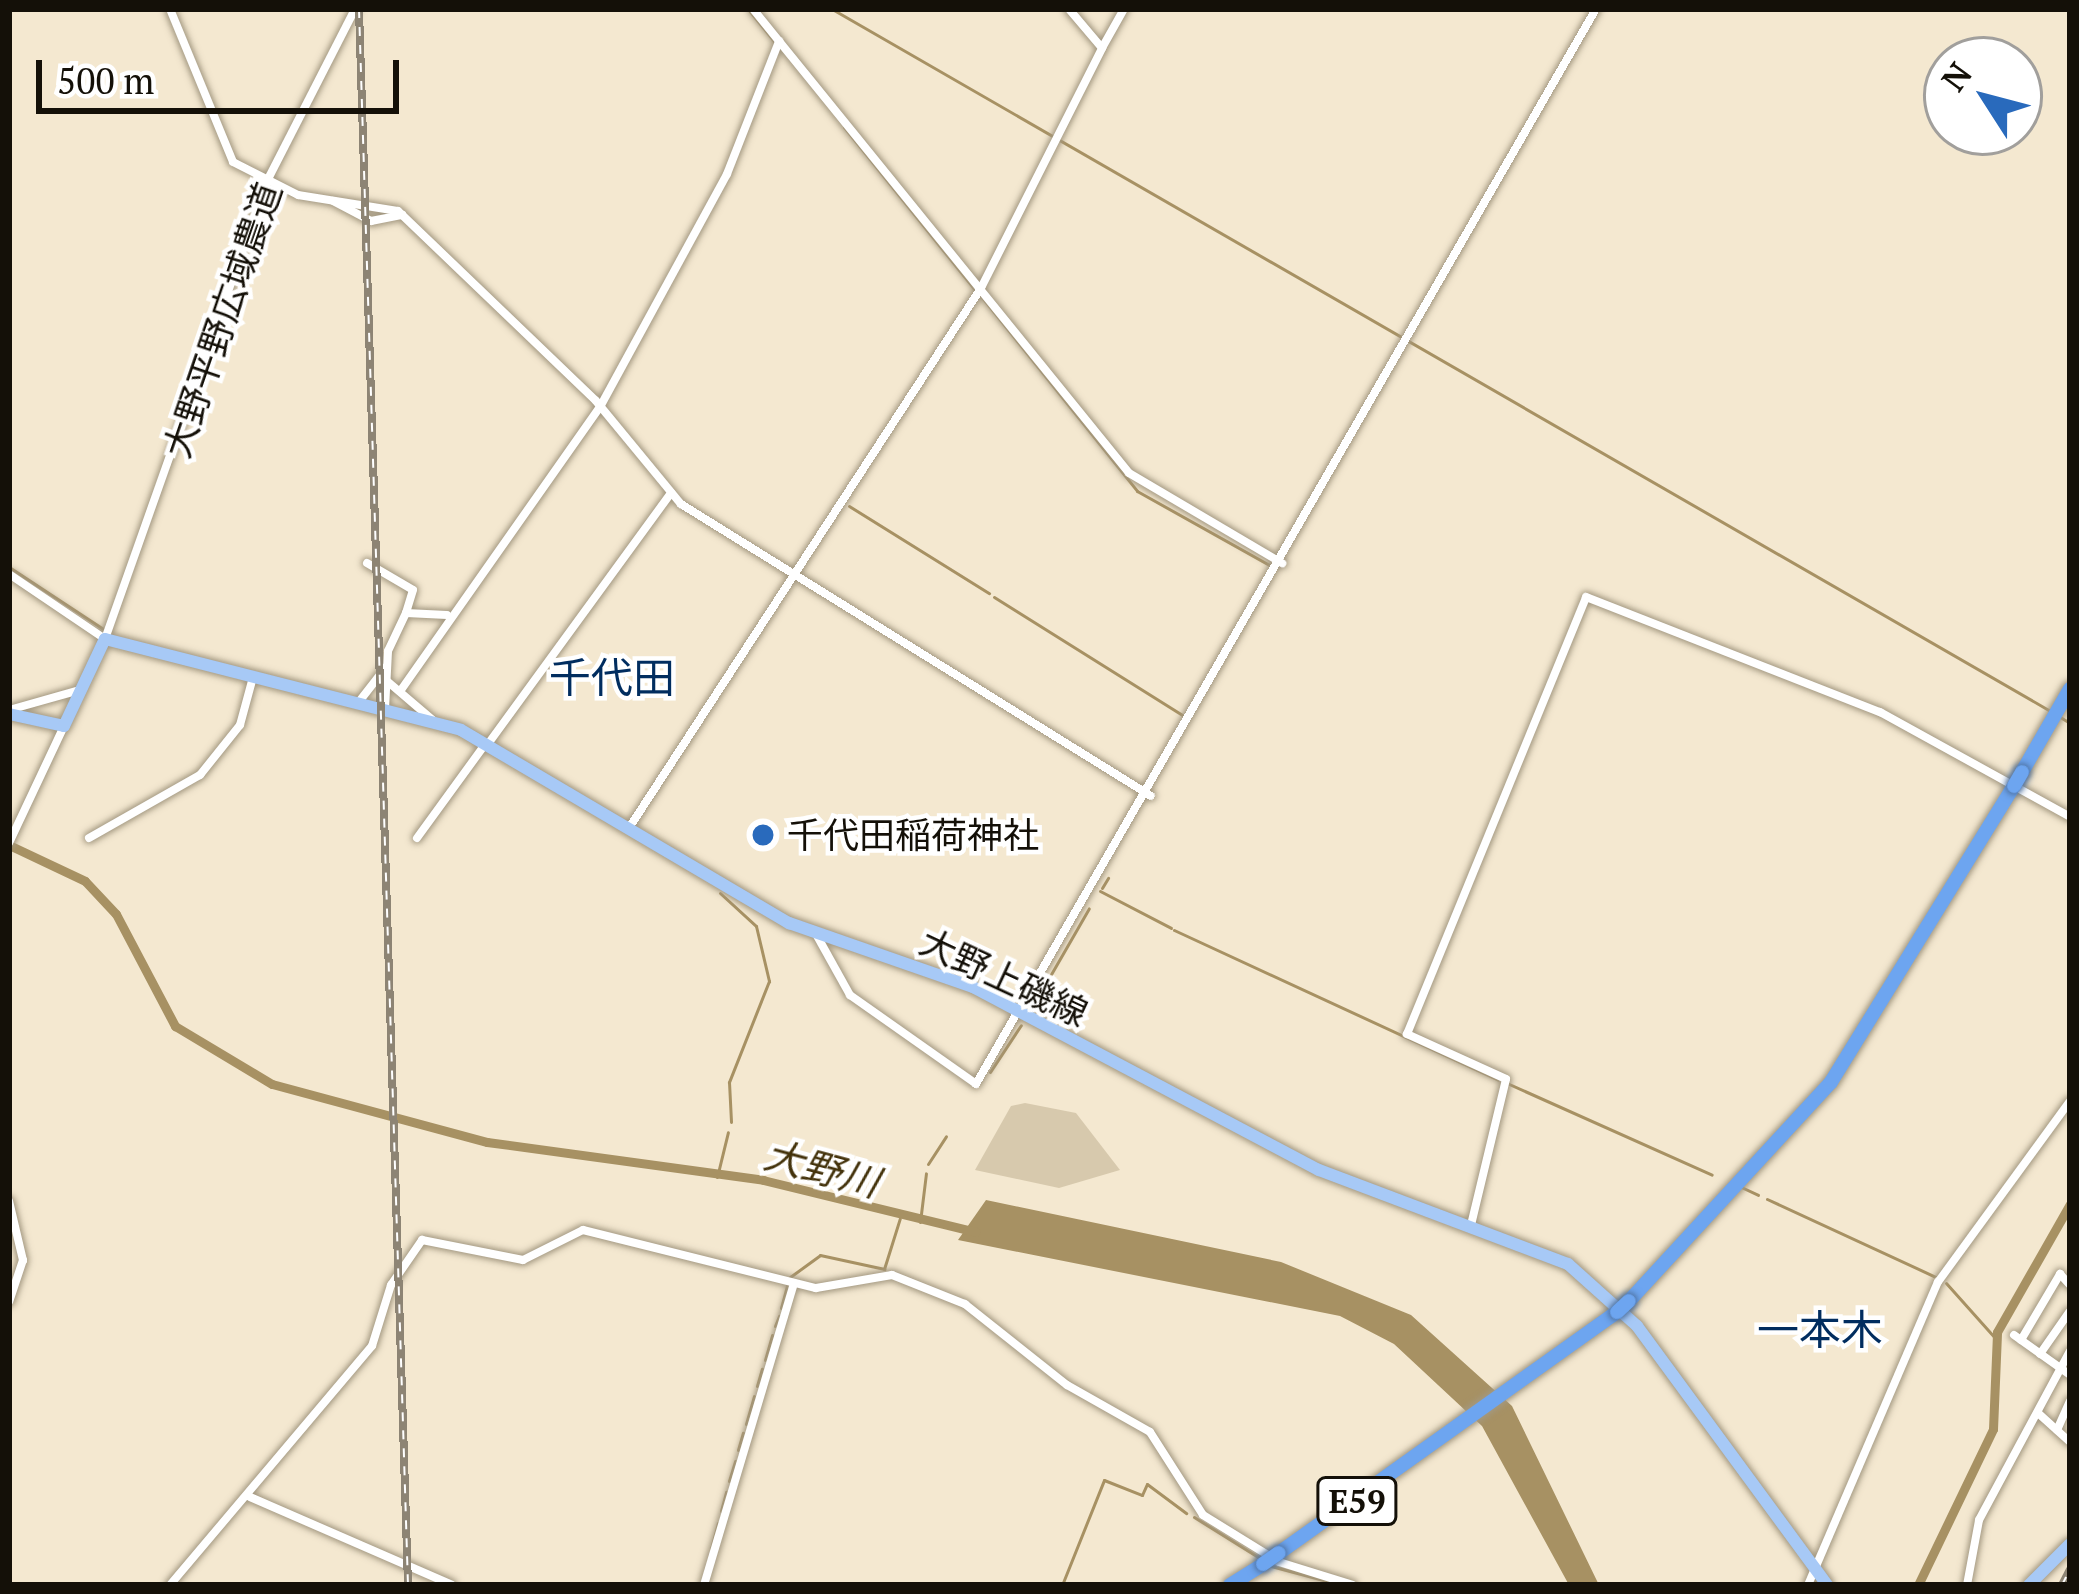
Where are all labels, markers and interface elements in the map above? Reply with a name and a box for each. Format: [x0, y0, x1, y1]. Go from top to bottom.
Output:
scale bar [42, 36, 405, 110]
north arrow [1923, 36, 2043, 156]
text: N [1931, 54, 1981, 99]
text: 500 m [57, 57, 154, 104]
street label: 大野平野広域農道 [155, 177, 289, 463]
district label: 千代田 [549, 652, 675, 702]
place label: 千代田稲荷神社 [787, 813, 1039, 857]
marker: 千代田稲荷神社 [750, 822, 776, 848]
street label: 大野上磯線 [913, 919, 1095, 1035]
water label: 大野川 [759, 1130, 885, 1206]
district label: 一本木 [1757, 1304, 1883, 1354]
road number: E59 [1315, 1474, 1399, 1528]

